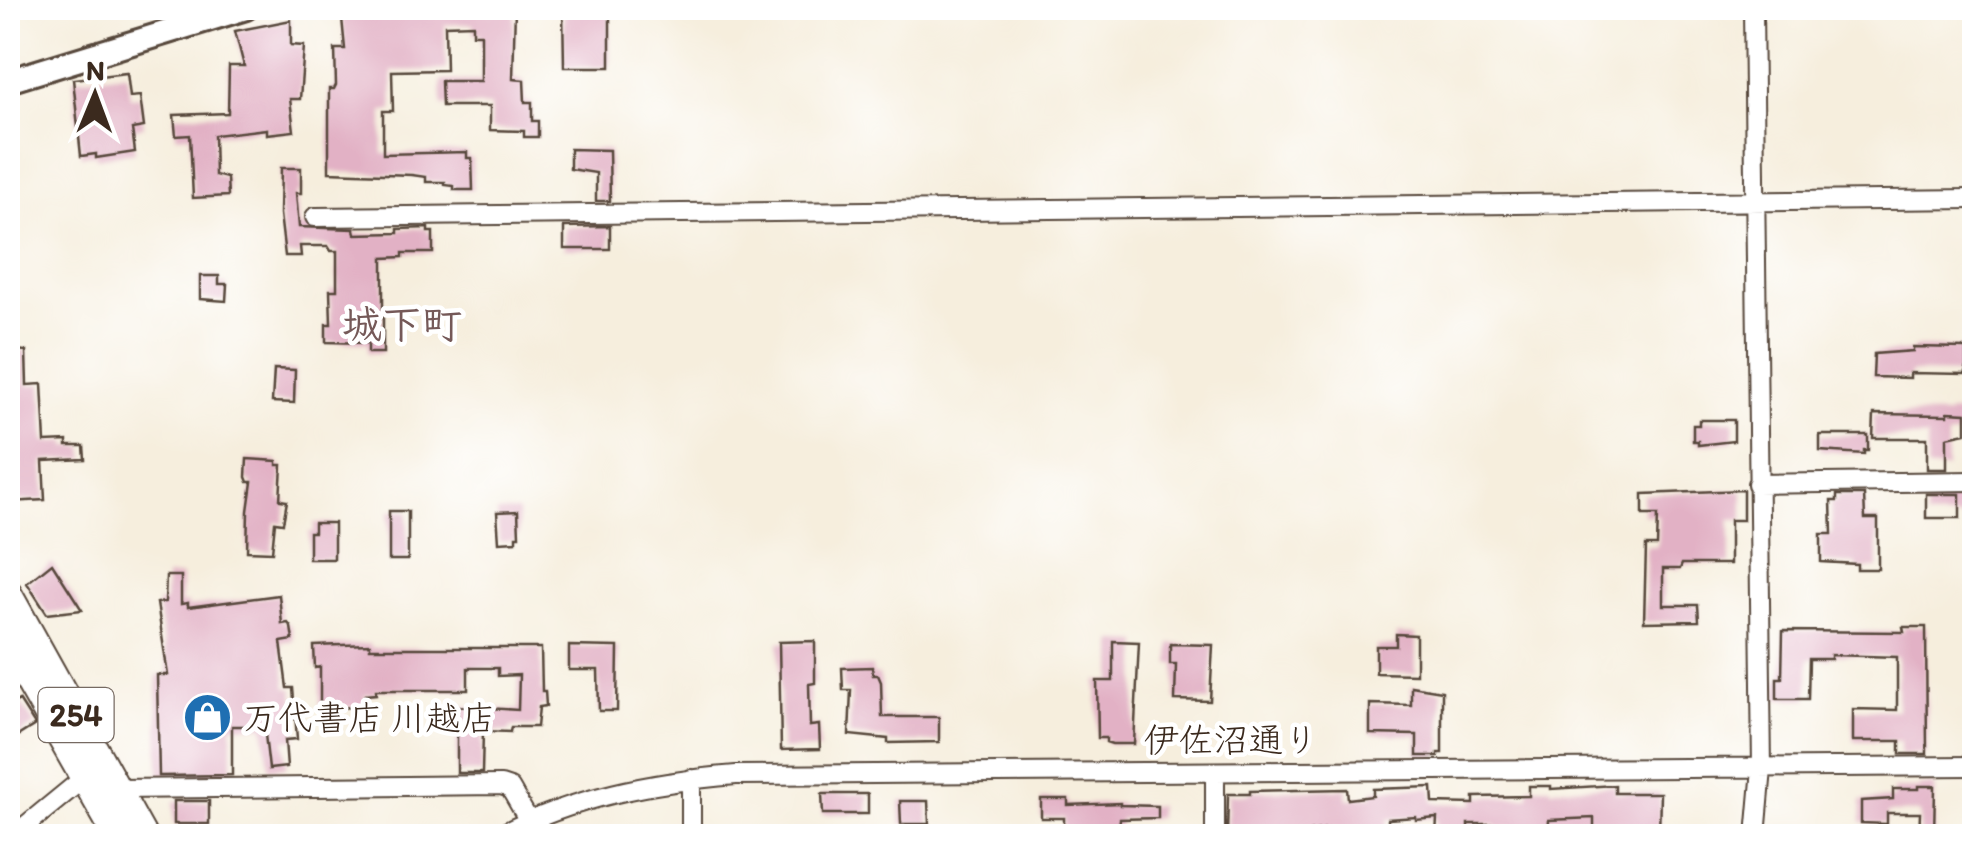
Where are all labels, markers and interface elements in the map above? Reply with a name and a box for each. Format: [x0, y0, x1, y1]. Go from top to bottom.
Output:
north arrow [45, 45, 145, 145]
text: N [86, 53, 105, 87]
district label: 城下町 [342, 300, 462, 348]
road number: 254 [38, 688, 114, 742]
shop icon: 万代書店 川越店 [182, 692, 234, 744]
place label: 万代書店 川越店 [243, 697, 496, 739]
street label: 伊佐沼通り [1143, 719, 1319, 761]

